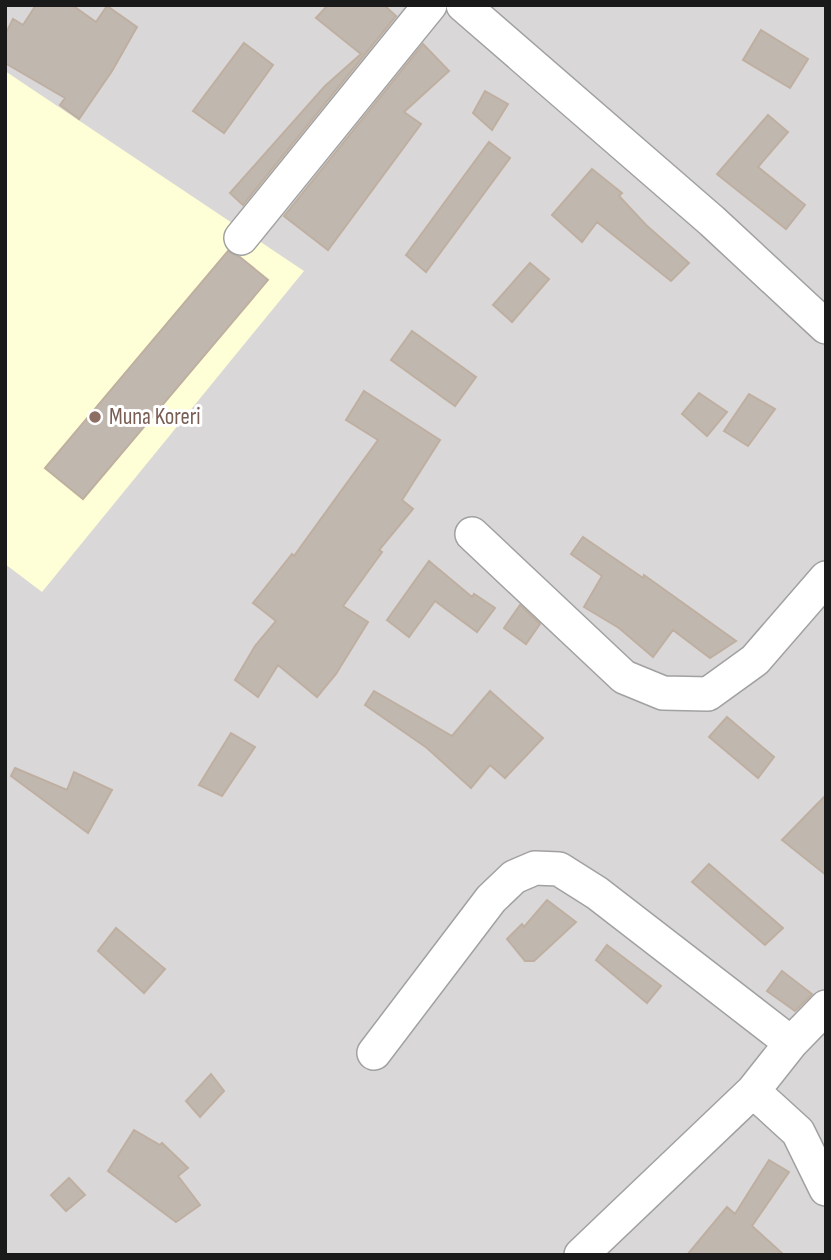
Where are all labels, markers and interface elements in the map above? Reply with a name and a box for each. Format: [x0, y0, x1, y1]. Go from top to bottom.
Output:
place label: Muna Koreri [109, 403, 201, 431]
marker: Muna Koreri [87, 409, 103, 425]

